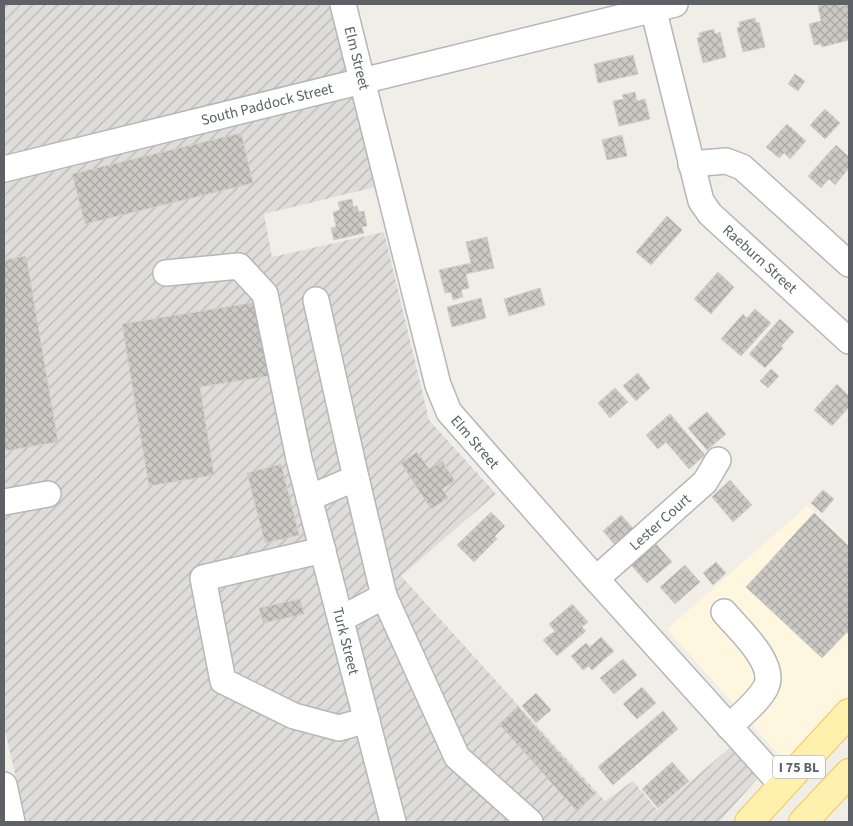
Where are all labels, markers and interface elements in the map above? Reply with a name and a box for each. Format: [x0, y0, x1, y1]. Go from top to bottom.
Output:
street label: Elm Street [338, 24, 375, 92]
street label: South Paddock Street [199, 78, 335, 131]
street label: Raeburn Street [718, 220, 802, 299]
street label: Elm Street [445, 411, 504, 474]
street label: Lester Court [625, 489, 696, 556]
street label: Turk Street [327, 605, 364, 677]
road number: I 75 BL [773, 756, 825, 779]

